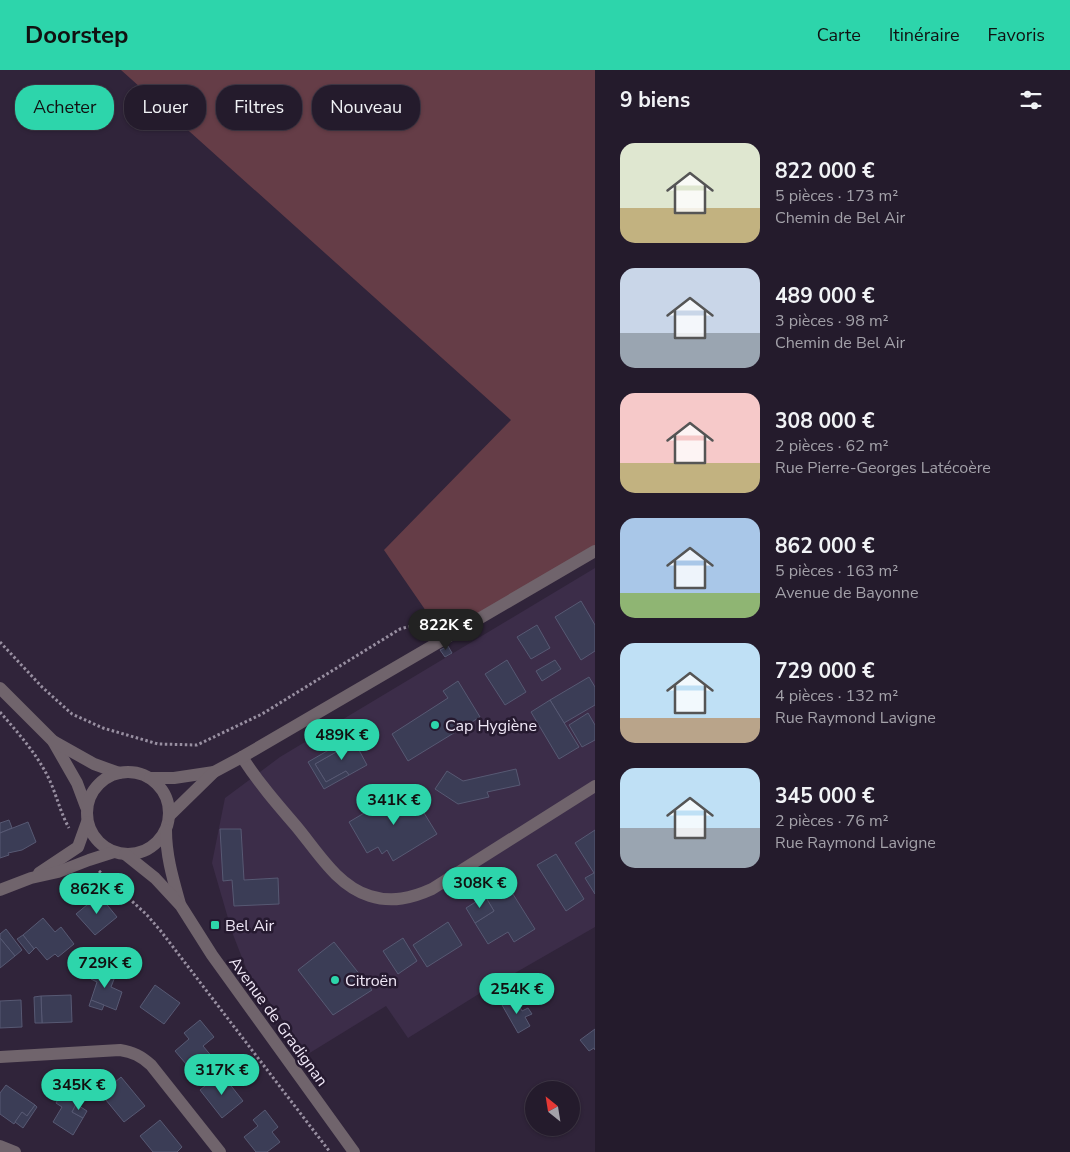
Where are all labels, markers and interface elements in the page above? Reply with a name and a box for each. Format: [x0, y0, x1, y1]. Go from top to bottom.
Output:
text: Doorstep [25, 19, 128, 51]
text: Carte [817, 23, 861, 47]
text: Itinéraire [889, 23, 960, 47]
text: Favoris [988, 23, 1045, 47]
chip: Acheter [15, 85, 114, 130]
chip: Louer [124, 85, 206, 130]
chip: Filtres [216, 85, 302, 130]
chip: Nouveau [312, 85, 420, 130]
text: 9 biens [620, 86, 690, 114]
icon: filters [1017, 86, 1045, 114]
text: 822 000 € [775, 157, 875, 185]
icon: home [660, 163, 720, 223]
text: 5 pièces · 173 m² [775, 185, 898, 207]
text: Chemin de Bel Air [775, 207, 905, 229]
text: 489 000 € [775, 282, 875, 310]
icon: home [660, 288, 720, 348]
text: 3 pièces · 98 m² [775, 310, 889, 332]
text: Chemin de Bel Air [775, 332, 905, 354]
text: 308 000 € [775, 407, 875, 435]
icon: home [660, 413, 720, 473]
text: 2 pièces · 62 m² [775, 435, 889, 457]
text: Rue Pierre-Georges Latécoère [775, 457, 991, 479]
text: 862 000 € [775, 532, 875, 560]
icon: home [660, 538, 720, 598]
text: 5 pièces · 163 m² [775, 560, 898, 582]
text: Avenue de Bayonne [775, 582, 918, 604]
pin: 822K € [405, 608, 487, 651]
text: 822K € [419, 614, 473, 636]
text: 729 000 € [775, 657, 875, 685]
icon: home [660, 663, 720, 723]
text: 4 pièces · 132 m² [775, 685, 898, 707]
text: Rue Raymond Lavigne [775, 707, 936, 729]
place label: Cap Hygiène [445, 715, 537, 737]
pin: 489K € [301, 718, 383, 761]
marker: Cap Hygiène [429, 719, 441, 731]
text: 489K € [315, 724, 369, 746]
text: 345 000 € [775, 782, 875, 810]
pin: 341K € [353, 784, 435, 826]
icon: home [660, 788, 720, 848]
text: 341K € [367, 789, 421, 811]
text: 2 pièces · 76 m² [775, 810, 889, 832]
text: Rue Raymond Lavigne [775, 832, 936, 854]
pin: 308K € [439, 866, 521, 909]
pin: 862K € [56, 872, 138, 915]
text: 308K € [453, 872, 507, 894]
text: 862K € [70, 878, 124, 900]
place label: Bel Air [225, 915, 275, 937]
marker: Bel Air [209, 919, 221, 931]
pin: 729K € [64, 946, 146, 989]
text: 729K € [78, 952, 132, 974]
street label: Avenue de Gradignan [224, 952, 333, 1091]
place label: Citroën [345, 970, 397, 992]
pin: 254K € [476, 972, 558, 1015]
marker: Citroën [329, 974, 341, 986]
text: 254K € [490, 978, 544, 1000]
pin: 317K € [181, 1054, 263, 1096]
text: 317K € [195, 1059, 249, 1081]
pin: 345K € [38, 1068, 120, 1111]
text: 345K € [52, 1074, 106, 1096]
north arrow [525, 1081, 580, 1136]
map controls [525, 1081, 580, 1136]

